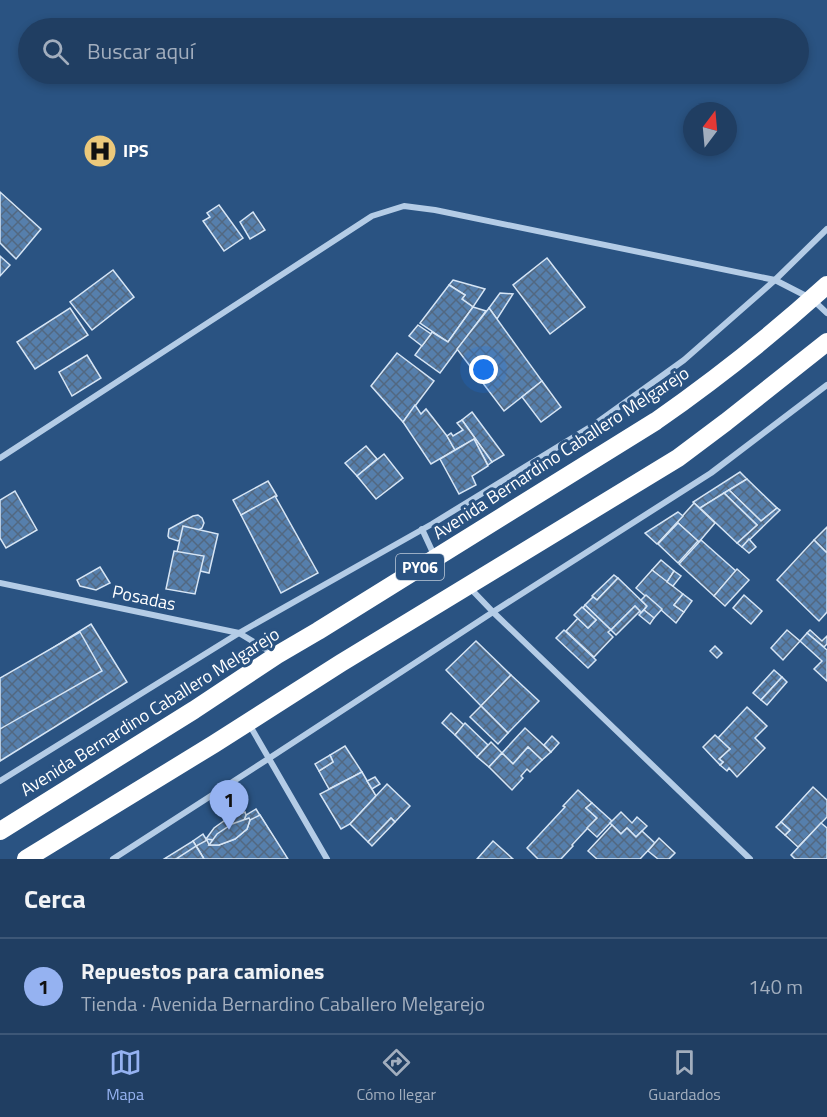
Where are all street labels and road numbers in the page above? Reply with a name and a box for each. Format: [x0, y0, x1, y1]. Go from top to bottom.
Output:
street label: Avenida Bernardino Caballero Melgarejo [427, 359, 694, 546]
road number: PY06 [396, 554, 444, 580]
street label: Posadas [110, 578, 178, 617]
street label: Avenida Bernardino Caballero Melgarejo [15, 620, 285, 803]

